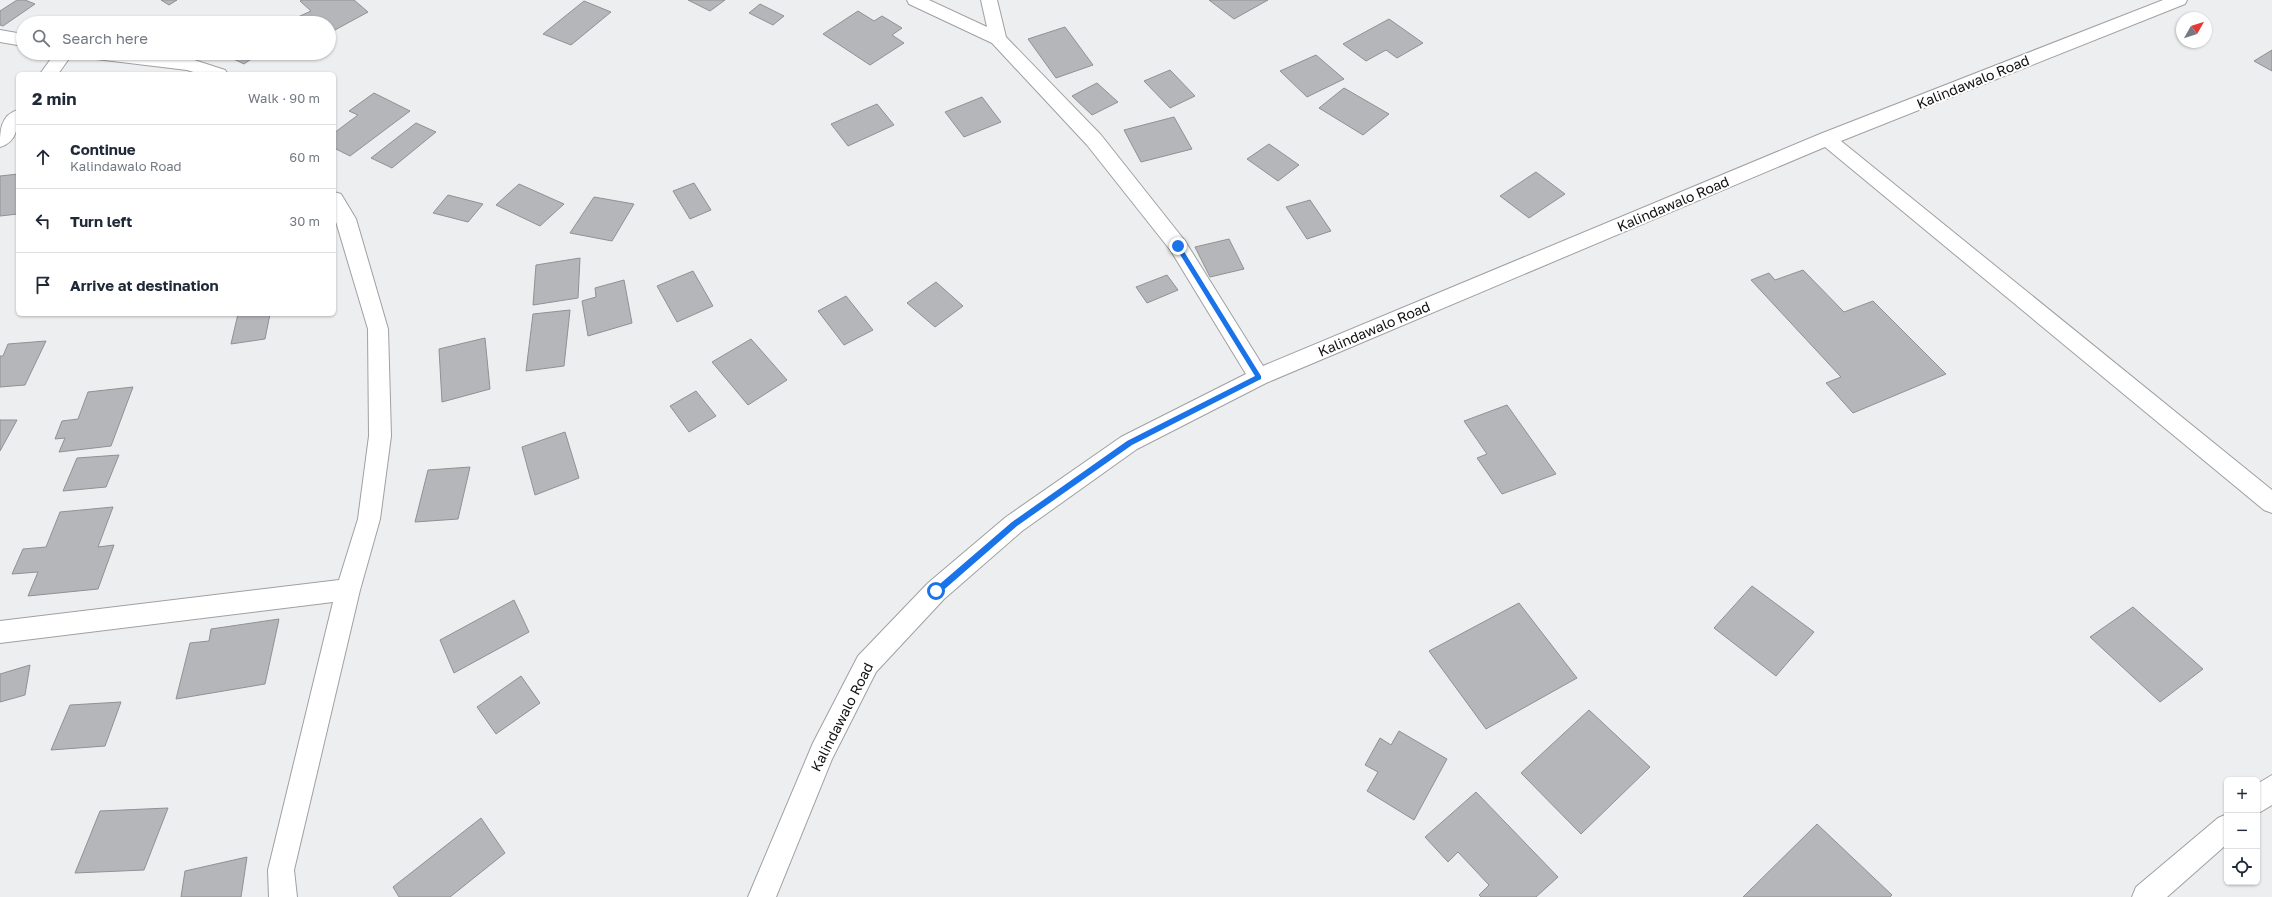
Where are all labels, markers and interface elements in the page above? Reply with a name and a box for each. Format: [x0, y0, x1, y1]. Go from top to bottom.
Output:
north arrow [2176, 12, 2212, 48]
search box [16, 16, 336, 60]
icon: search [30, 27, 52, 49]
text: Search here [62, 29, 148, 47]
street label: Kalindawalo Road [1914, 51, 2032, 112]
text: 2 min [32, 88, 76, 109]
text: Walk · 90 m [248, 90, 320, 106]
text: Continue [70, 140, 136, 158]
icon: ahead [32, 146, 54, 168]
text: 60 m [289, 149, 320, 165]
text: Kalindawalo Road [70, 158, 182, 174]
street label: Kalindawalo Road [1614, 172, 1731, 235]
icon: left [32, 210, 54, 232]
text: Turn left [70, 212, 132, 230]
text: 30 m [290, 213, 320, 229]
route end [1169, 237, 1187, 255]
icon: arrive [32, 274, 54, 296]
text: Arrive at destination [70, 276, 219, 294]
street label: Kalindawalo Road [1315, 297, 1432, 360]
route start [927, 582, 945, 600]
street label: Kalindawalo Road [807, 659, 876, 774]
map controls [2224, 777, 2260, 885]
button: + [2224, 777, 2260, 813]
button: − [2224, 813, 2260, 849]
button: locate [2224, 849, 2260, 885]

